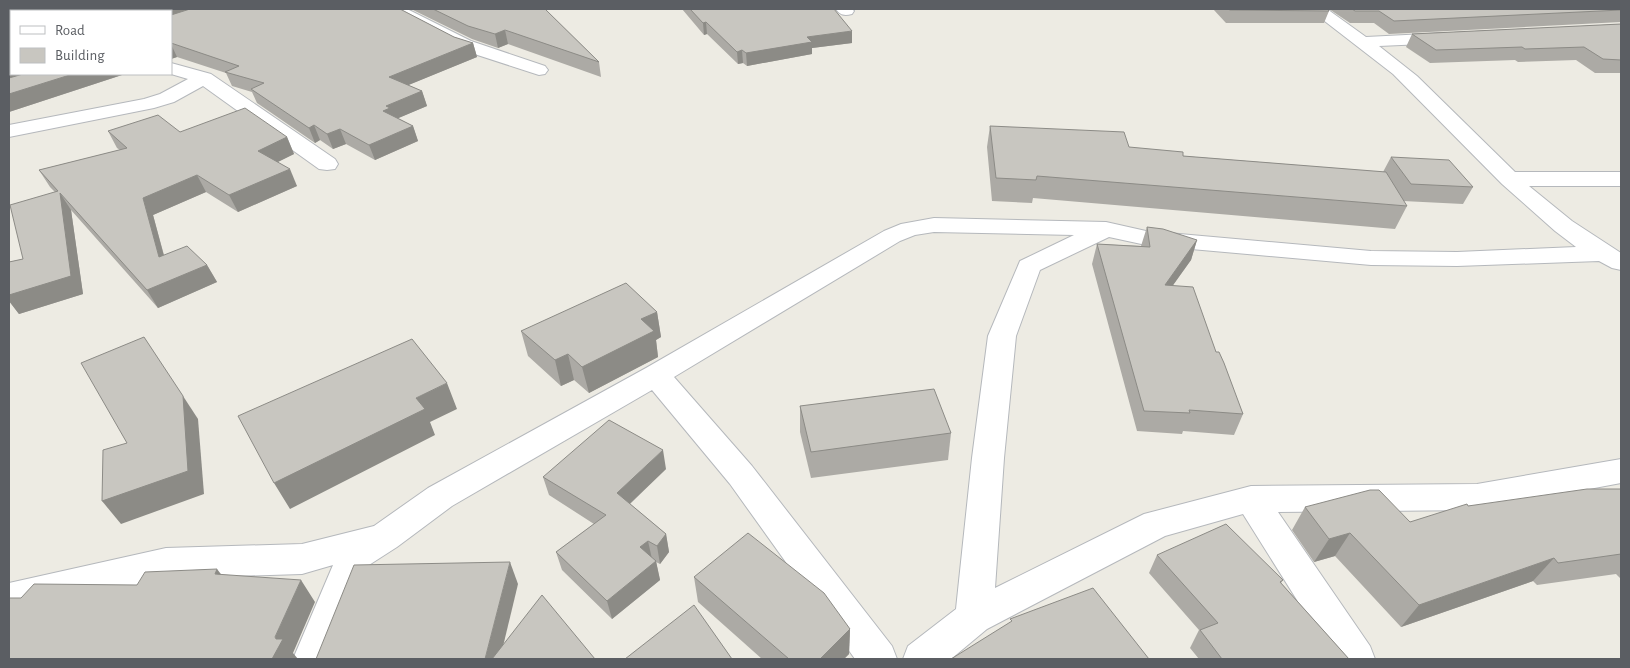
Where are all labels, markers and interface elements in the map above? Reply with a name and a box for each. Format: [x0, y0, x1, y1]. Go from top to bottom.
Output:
legend [10, 10, 172, 75]
text: Road [55, 23, 85, 38]
text: Building [55, 48, 105, 63]

